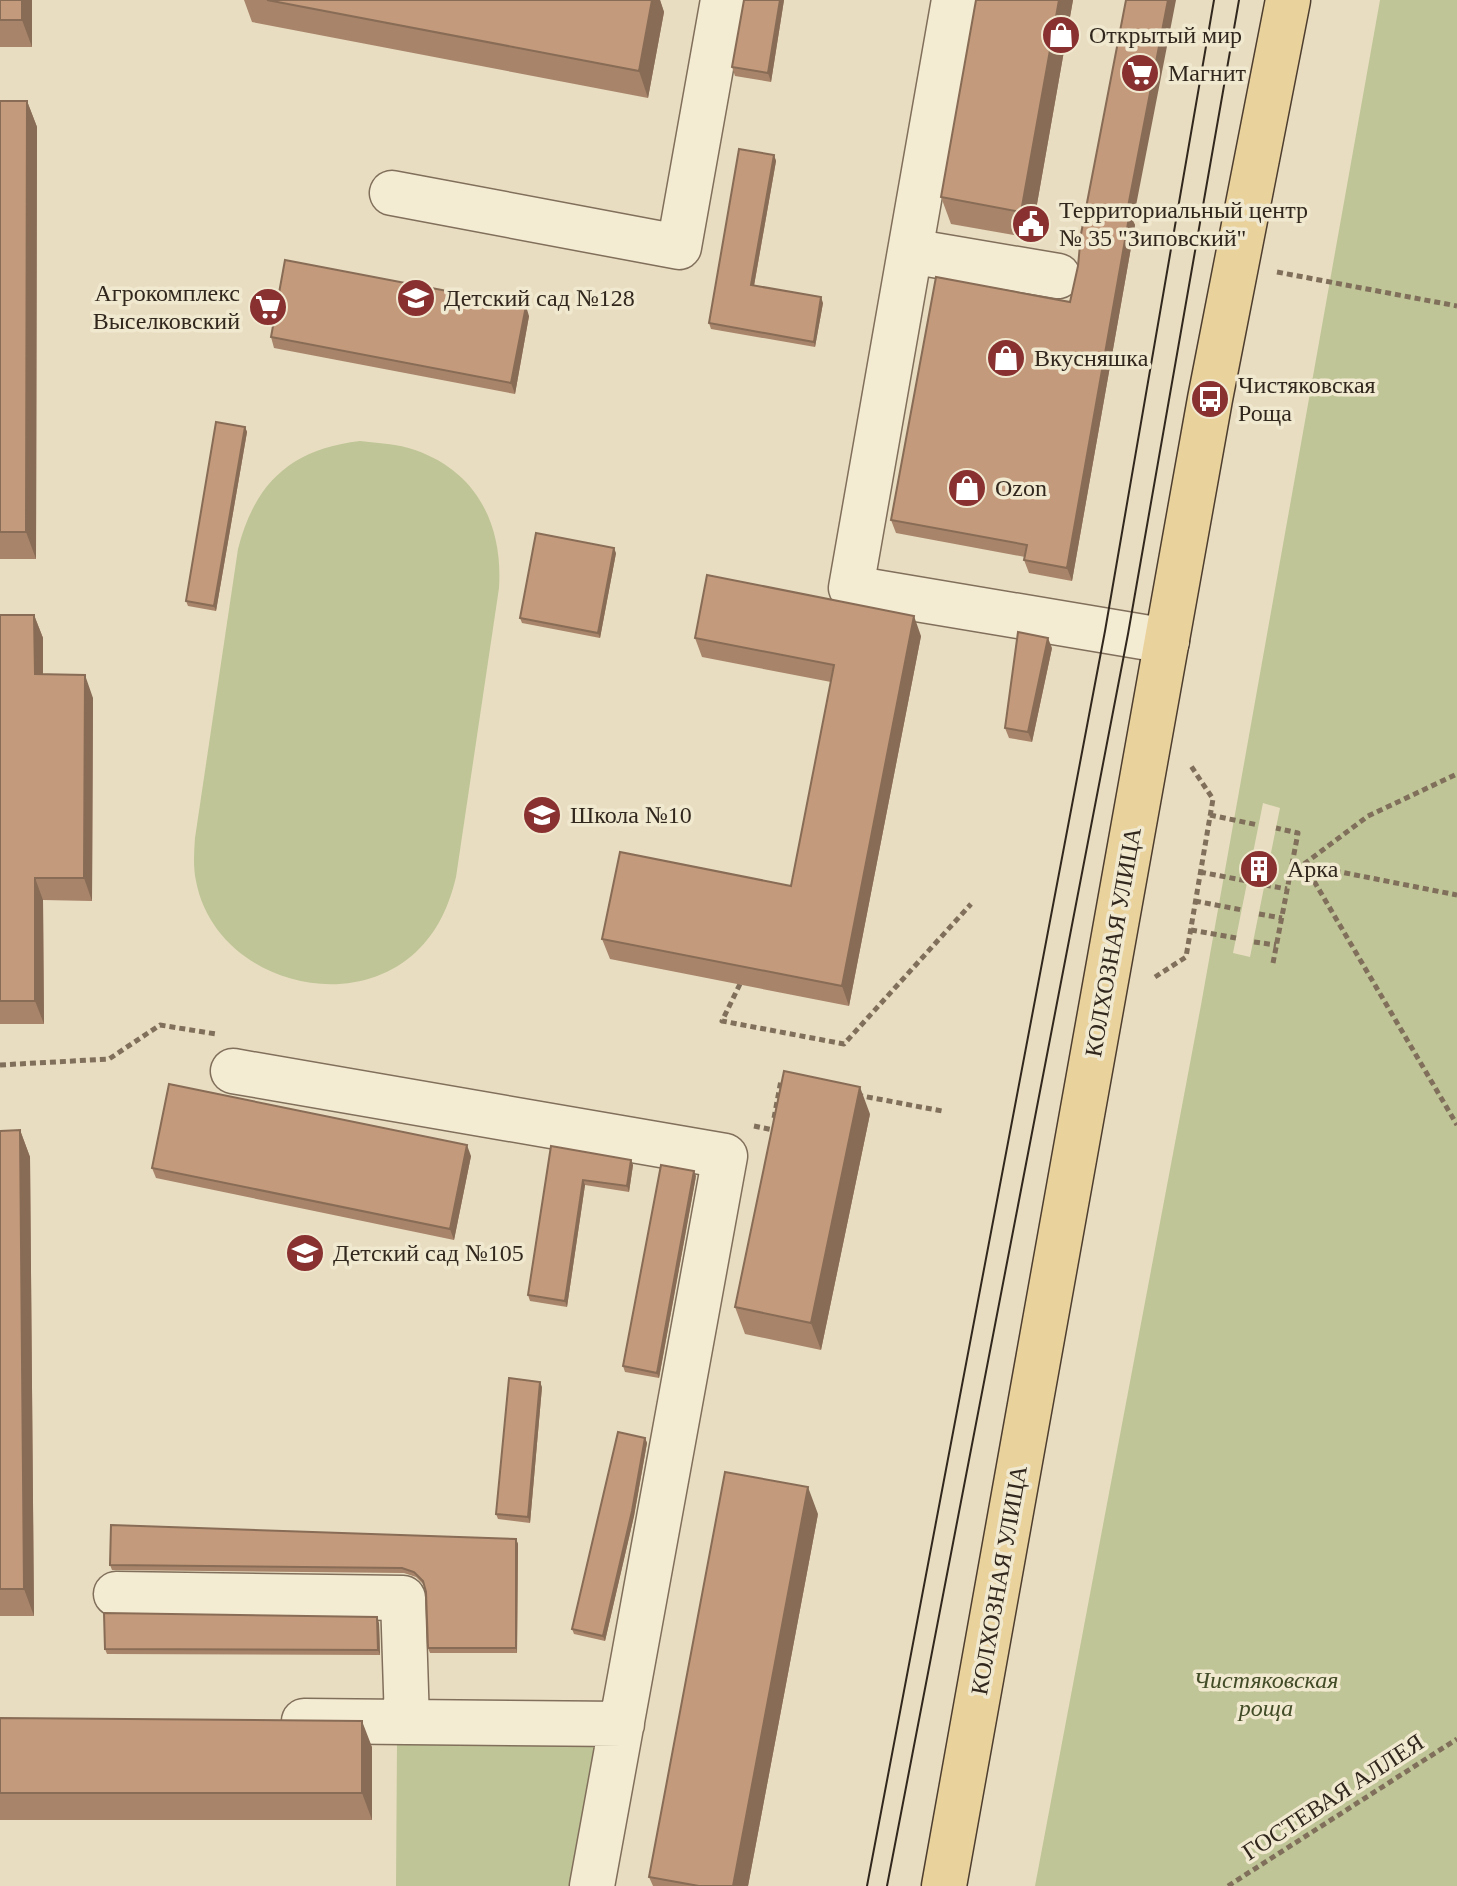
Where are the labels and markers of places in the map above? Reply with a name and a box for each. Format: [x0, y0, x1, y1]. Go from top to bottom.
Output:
shop icon: Открытый мир [1040, 14, 1082, 56]
place label: Открытый мир [1089, 22, 1242, 48]
supermarket icon: Магнит [1119, 52, 1161, 94]
place label: Магнит [1168, 60, 1247, 86]
place label: Территориальный центр № 35 "Зиповский" [1059, 197, 1308, 251]
public building icon: Территориальный центр № 35 "Зиповский" [1010, 203, 1052, 245]
school or university icon: Детский сад №128 [395, 277, 437, 319]
place label: Агрокомплекс Выселковский [93, 280, 240, 334]
place label: Детский сад №128 [444, 285, 635, 311]
supermarket icon: Агрокомплекс Выселковский [247, 286, 289, 328]
shop icon: Вкусняшка [985, 337, 1027, 379]
place label: Вкусняшка [1034, 345, 1149, 371]
place label: Чистяковская Роща [1238, 372, 1376, 426]
bus stop icon: Чистяковская Роща [1189, 378, 1231, 420]
shop icon: Ozon [946, 467, 988, 509]
place label: Ozon [995, 475, 1047, 501]
school or university icon: Школа №10 [521, 794, 563, 836]
place label: Школа №10 [570, 802, 692, 828]
building icon: Арка [1238, 848, 1280, 890]
place label: Арка [1287, 856, 1339, 882]
school or university icon: Детский сад №105 [284, 1232, 326, 1274]
place label: Детский сад №105 [333, 1240, 524, 1266]

